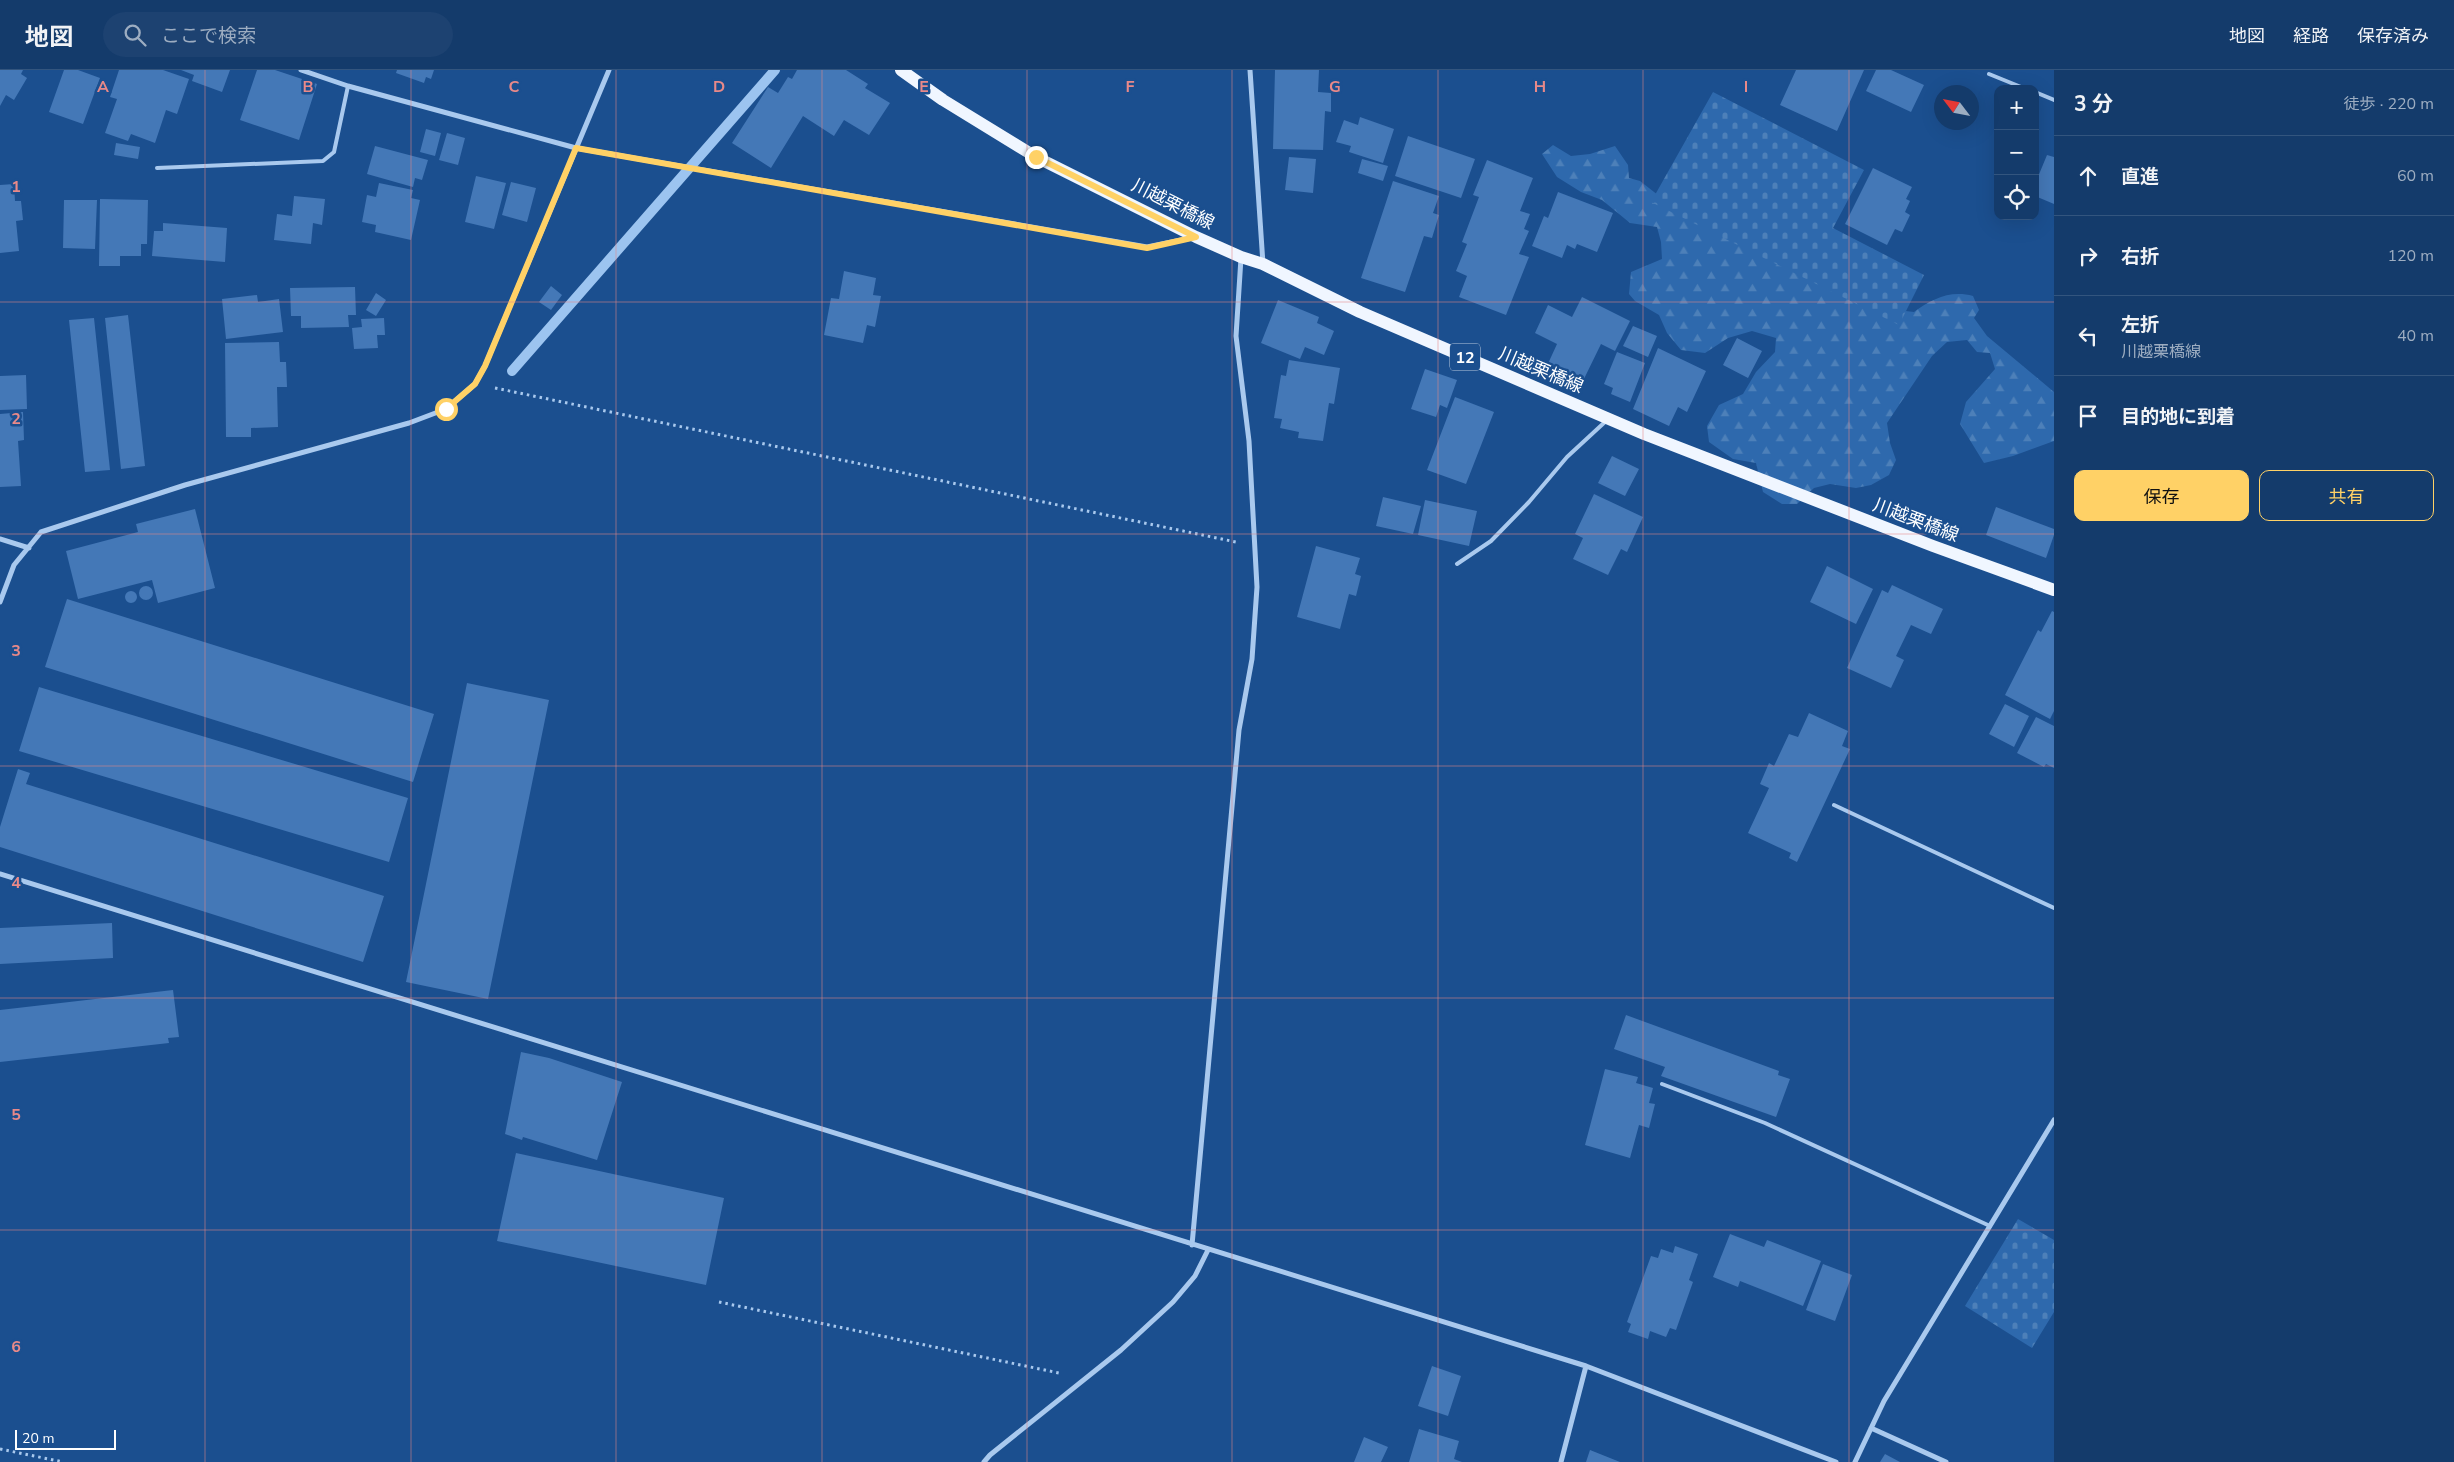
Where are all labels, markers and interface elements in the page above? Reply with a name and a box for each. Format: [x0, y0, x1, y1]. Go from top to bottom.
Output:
search box [103, 12, 453, 57]
text: 地図 [25, 21, 73, 53]
icon: search [121, 21, 149, 49]
text: ここで検索 [161, 23, 256, 49]
text: 地図 [2229, 24, 2265, 48]
text: 経路 [2293, 24, 2329, 48]
text: 保存済み [2357, 24, 2429, 48]
text: A [97, 76, 109, 98]
text: B [302, 76, 314, 98]
text: C [509, 76, 520, 98]
text: D [713, 76, 725, 98]
text: E [919, 76, 929, 98]
text: F [1126, 76, 1135, 98]
text: G [1329, 76, 1341, 98]
text: H [1534, 76, 1546, 98]
text: I [1744, 76, 1748, 98]
north arrow [1934, 85, 1979, 130]
map controls [1994, 85, 2039, 220]
button: + [1994, 85, 2039, 130]
text: 3 分 [2074, 90, 2113, 118]
text: 徒歩 · 220 m [2344, 93, 2434, 115]
button: − [1994, 130, 2039, 175]
route end [1025, 146, 1048, 169]
icon: ahead [2074, 162, 2102, 190]
text: 直進 [2121, 164, 2159, 190]
text: 60 m [2397, 165, 2434, 187]
street label: 川越栗橋線 [1127, 173, 1219, 235]
button: locate [1994, 175, 2039, 220]
text: 1 [11, 176, 21, 198]
icon: right [2074, 242, 2102, 270]
text: 右折 [2121, 244, 2159, 270]
text: 120 m [2387, 245, 2434, 267]
text: 左折 [2121, 312, 2159, 338]
icon: left [2074, 322, 2102, 350]
text: 40 m [2397, 325, 2434, 347]
street label: 川越栗橋線 [1495, 341, 1587, 399]
text: 川越栗橋線 [2121, 341, 2201, 363]
road number: 12 [1450, 344, 1480, 370]
route start [435, 398, 458, 421]
icon: arrive [2074, 402, 2102, 430]
text: 目的地に到着 [2121, 404, 2235, 430]
text: 2 [11, 408, 21, 430]
button: 保存 [2074, 470, 2249, 521]
button: 共有 [2259, 470, 2434, 521]
street label: 川越栗橋線 [1870, 493, 1962, 547]
text: 3 [11, 640, 21, 662]
text: 4 [11, 872, 21, 894]
text: 5 [11, 1104, 21, 1126]
text: 6 [11, 1336, 21, 1358]
scale bar [15, 1427, 116, 1450]
text: 20 m [22, 1429, 54, 1448]

